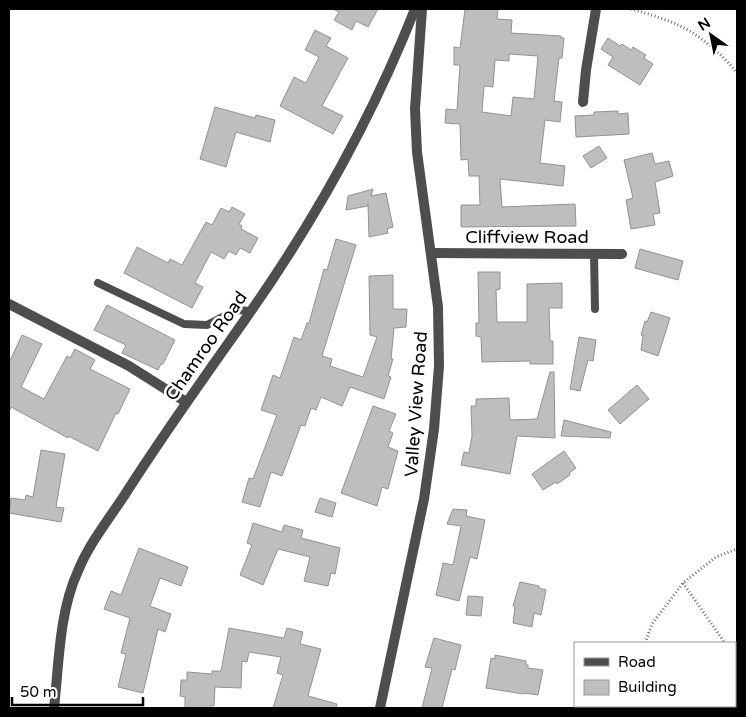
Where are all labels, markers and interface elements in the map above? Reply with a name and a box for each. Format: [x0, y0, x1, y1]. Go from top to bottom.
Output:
north arrow [686, 10, 736, 60]
text: N [695, 14, 714, 35]
street label: Cliffview Road [465, 226, 589, 248]
street label: Chamroo Road [160, 287, 252, 405]
street label: Valley View Road [400, 330, 432, 478]
legend [574, 642, 736, 707]
text: Road [618, 653, 656, 671]
scale bar [12, 674, 144, 706]
text: Building [618, 678, 677, 696]
text: 50 m [20, 683, 57, 701]

